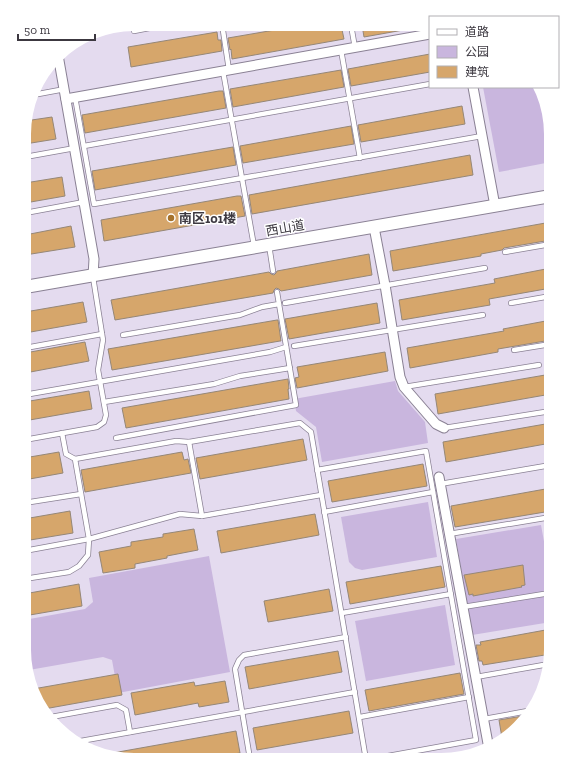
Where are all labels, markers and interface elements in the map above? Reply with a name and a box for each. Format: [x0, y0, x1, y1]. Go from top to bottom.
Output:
scale bar [18, 16, 95, 42]
legend [429, 16, 559, 88]
text: 50 m [24, 23, 51, 37]
text: 道路 [465, 25, 489, 39]
text: 公园 [465, 45, 489, 59]
text: 建筑 [465, 65, 489, 79]
place label: 南区101楼 [179, 211, 236, 226]
marker: 南区101楼 [166, 213, 176, 223]
street label: 西山道 [264, 217, 306, 239]

